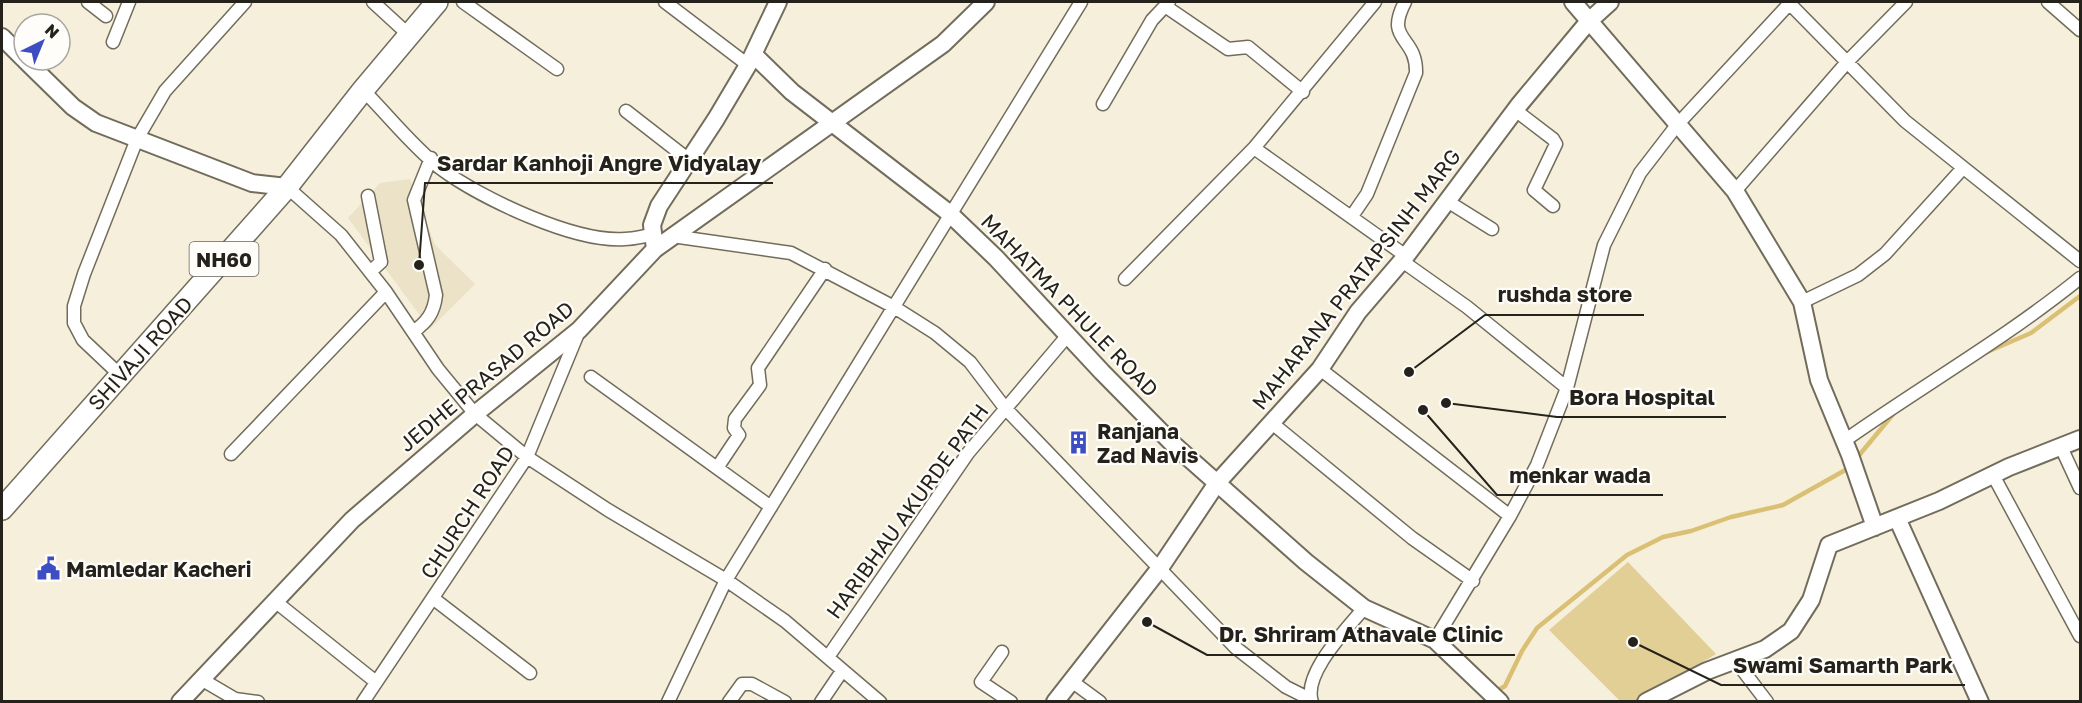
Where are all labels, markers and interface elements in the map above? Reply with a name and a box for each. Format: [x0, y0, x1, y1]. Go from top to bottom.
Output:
north arrow [12, 12, 72, 72]
text: N [41, 20, 64, 42]
callout: Sardar Kanhoji Angre Vidyalay [425, 143, 773, 183]
street label: MAHARANA PRATAPSINH MARG [1246, 143, 1466, 415]
text: Sardar Kanhoji Angre Vidyalay [437, 149, 761, 176]
street label: MAHATMA PHULE ROAD [976, 208, 1164, 402]
road number: NH60 [190, 242, 258, 276]
callout: rushda store [1485, 275, 1644, 315]
text: rushda store [1498, 280, 1632, 307]
street label: SHIVAJI ROAD [82, 291, 198, 415]
street label: JEDHE PRASAD ROAD [393, 295, 579, 457]
callout: Bora Hospital [1557, 377, 1726, 417]
text: Bora Hospital [1569, 383, 1715, 410]
street label: HARIBHAU AKURDE PATH [820, 398, 994, 624]
place label: Ranjana Zad Navis [1097, 418, 1199, 468]
building icon: Ranjana Zad Navis [1066, 430, 1092, 456]
street label: CHURCH ROAD [414, 441, 520, 583]
callout: menkar wada [1497, 455, 1663, 495]
text: menkar wada [1509, 461, 1651, 488]
public building icon: Mamledar Kacheri [35, 556, 61, 582]
place label: Mamledar Kacheri [66, 556, 251, 582]
callout: Dr. Shriram Athavale Clinic [1207, 615, 1515, 655]
text: Dr. Shriram Athavale Clinic [1219, 620, 1504, 647]
callout: Swami Samarth Park [1721, 645, 1965, 685]
text: Swami Samarth Park [1733, 651, 1953, 678]

